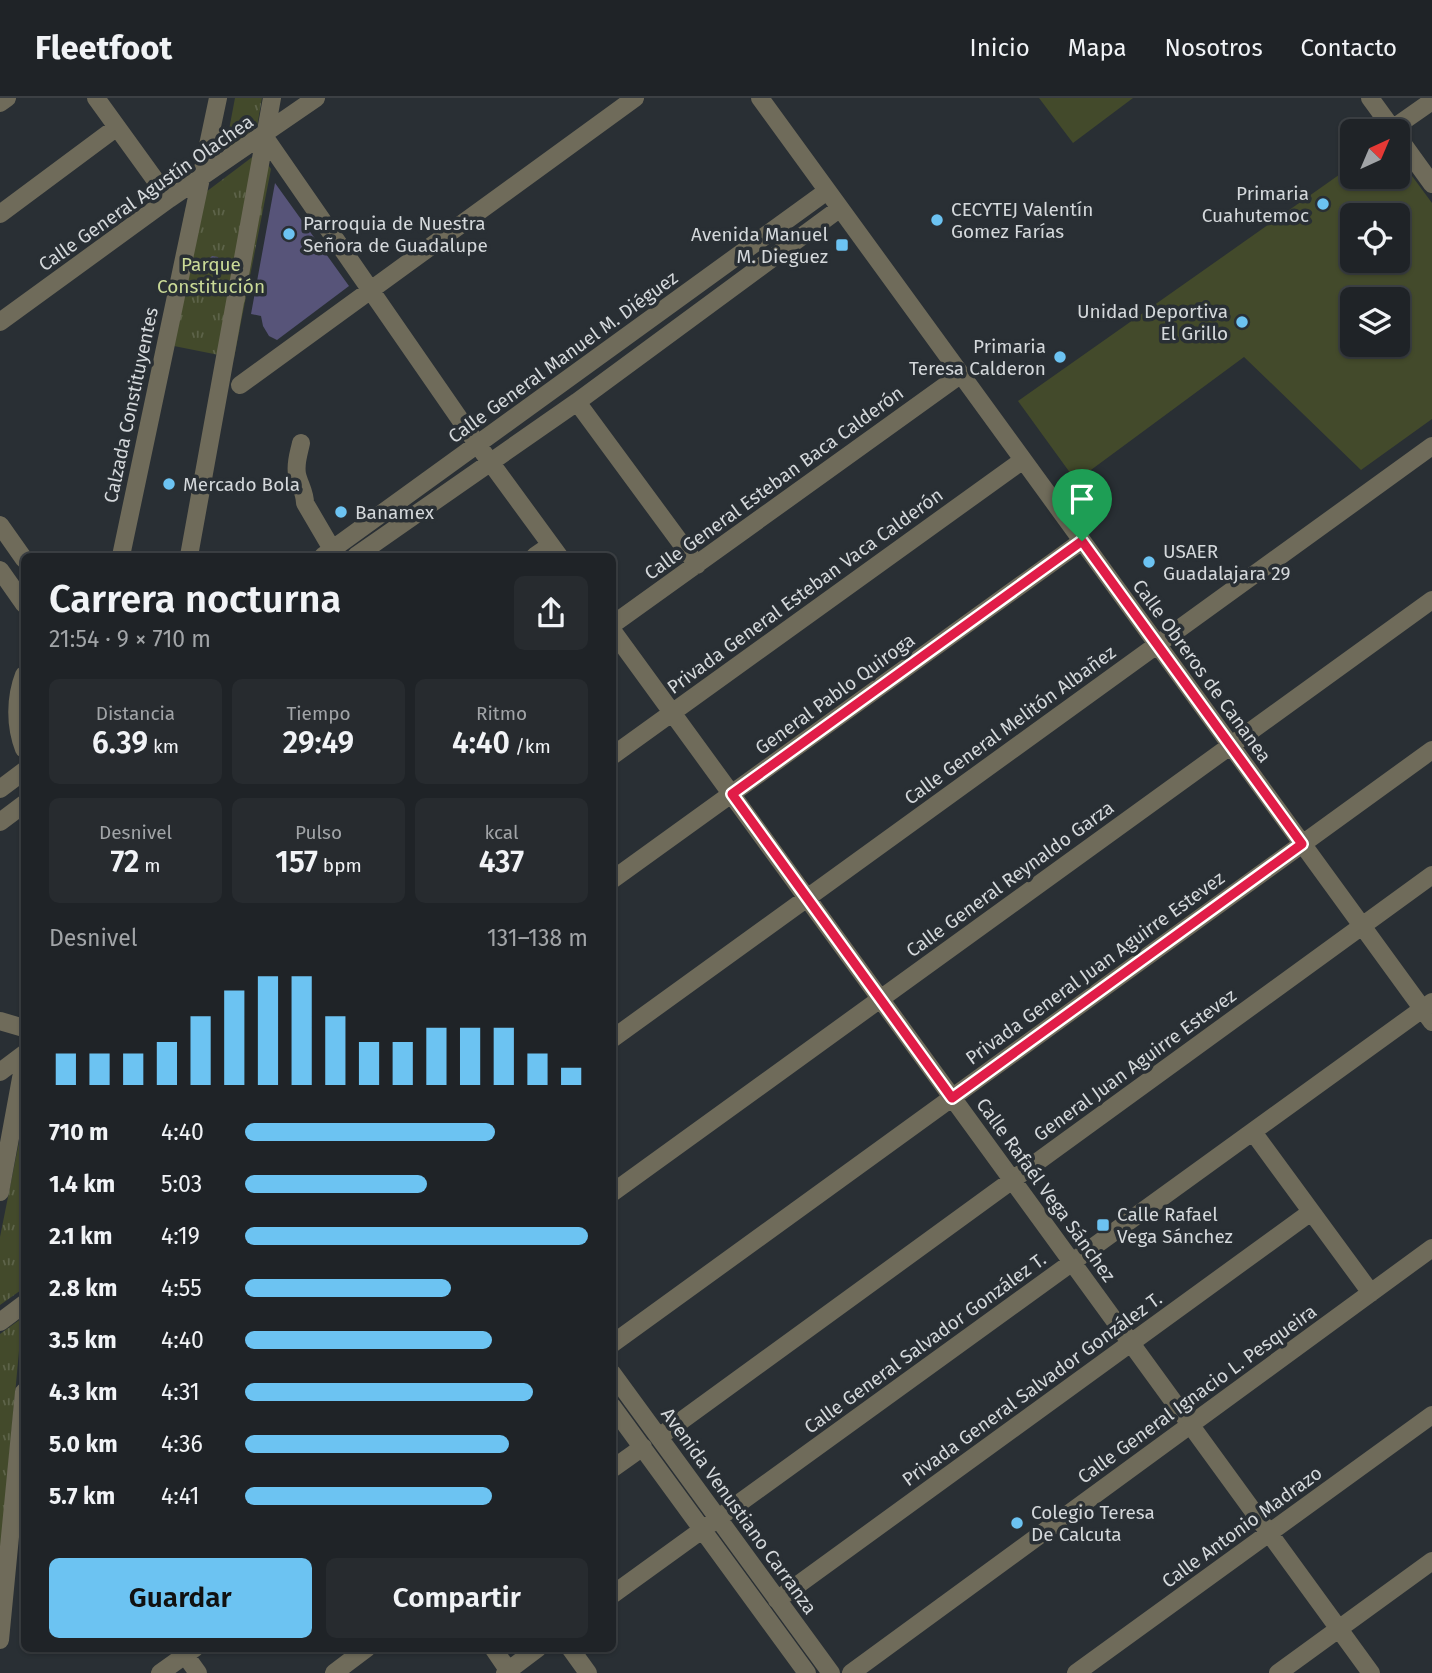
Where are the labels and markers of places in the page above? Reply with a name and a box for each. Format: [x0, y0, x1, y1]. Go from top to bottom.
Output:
place label: Primaria Cuahutemoc [1202, 182, 1309, 227]
marker: Primaria Cuahutemoc [1315, 196, 1331, 212]
place label: CECYTEJ Valentín Gomez Farías [951, 198, 1093, 243]
place label: Parroquia de Nuestra Señora de Guadalupe [303, 212, 488, 257]
marker: CECYTEJ Valentín Gomez Farías [929, 212, 945, 228]
place label: Avenida Manuel M. Dieguez [691, 223, 828, 268]
marker: Parroquia de Nuestra Señora de Guadalupe [281, 226, 297, 242]
marker: Avenida Manuel M. Dieguez [834, 237, 850, 253]
place label: Unidad Deportiva El Grillo [1077, 300, 1228, 345]
marker: Unidad Deportiva El Grillo [1234, 314, 1250, 330]
place label: Primaria Teresa Calderon [909, 335, 1046, 380]
marker: Primaria Teresa Calderon [1052, 349, 1068, 365]
pin [1052, 469, 1112, 541]
place label: Mercado Bola [183, 473, 300, 496]
marker: Mercado Bola [161, 476, 177, 492]
place label: Banamex [355, 501, 435, 524]
marker: Banamex [333, 504, 349, 520]
place label: USAER Guadalajara 29 [1163, 540, 1290, 585]
marker: USAER Guadalajara 29 [1141, 554, 1157, 570]
place label: Calle Rafael Vega Sánchez [1117, 1203, 1233, 1248]
marker: Calle Rafael Vega Sánchez [1095, 1217, 1111, 1233]
place label: Colegio Teresa De Calcuta [1031, 1501, 1155, 1546]
marker: Colegio Teresa De Calcuta [1009, 1515, 1025, 1531]

